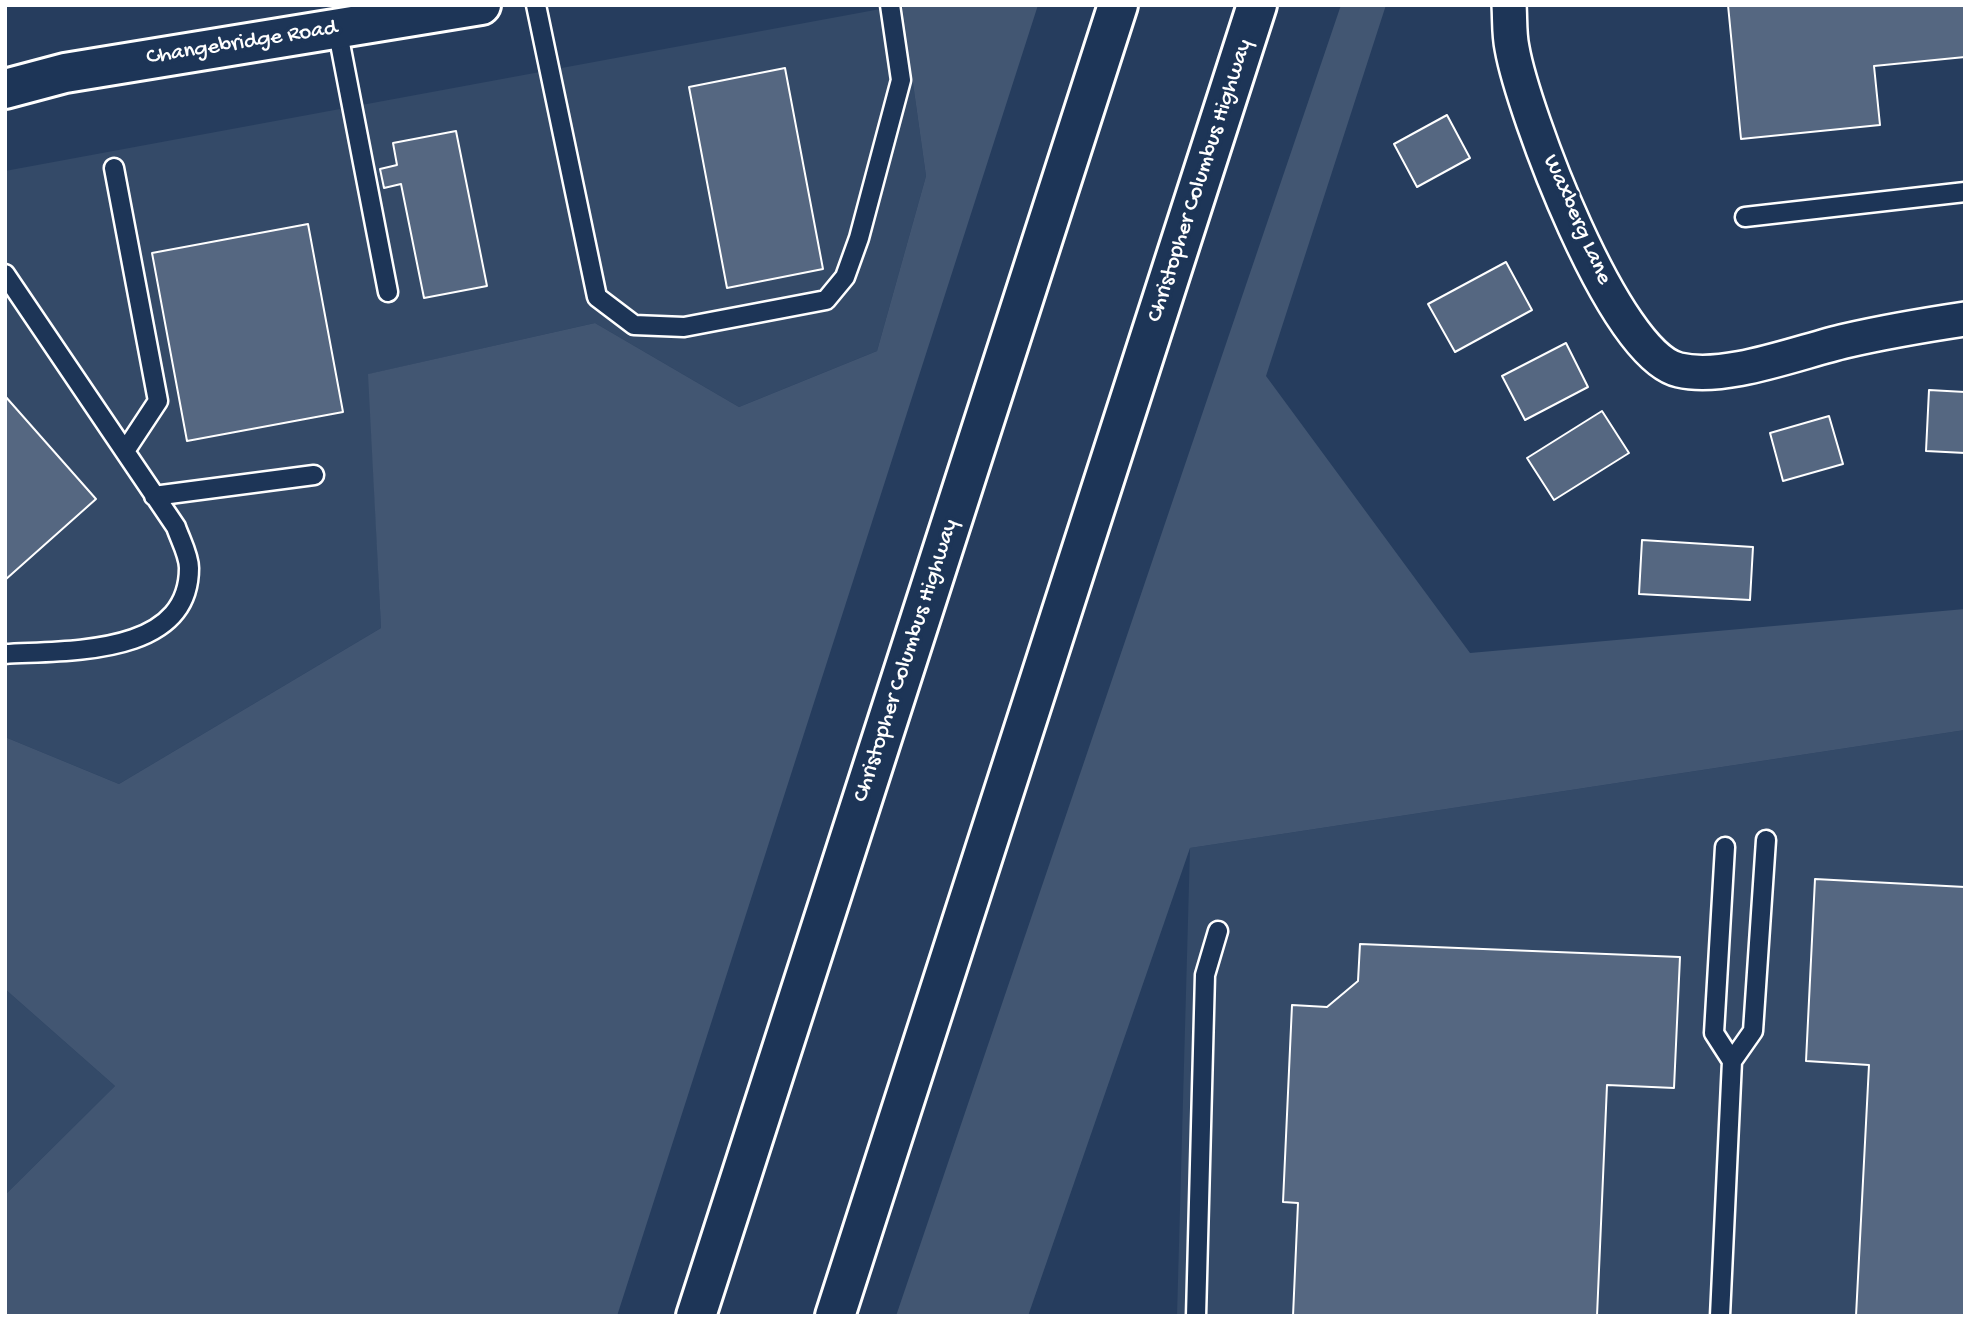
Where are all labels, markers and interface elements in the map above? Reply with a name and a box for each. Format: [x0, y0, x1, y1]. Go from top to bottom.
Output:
street label: Changebridge Road [145, 15, 339, 73]
street label: Christopher Columbus Highway [1142, 36, 1260, 326]
street label: Waxberg Lane [1535, 151, 1617, 289]
street label: Christopher Columbus Highway [848, 516, 966, 806]

